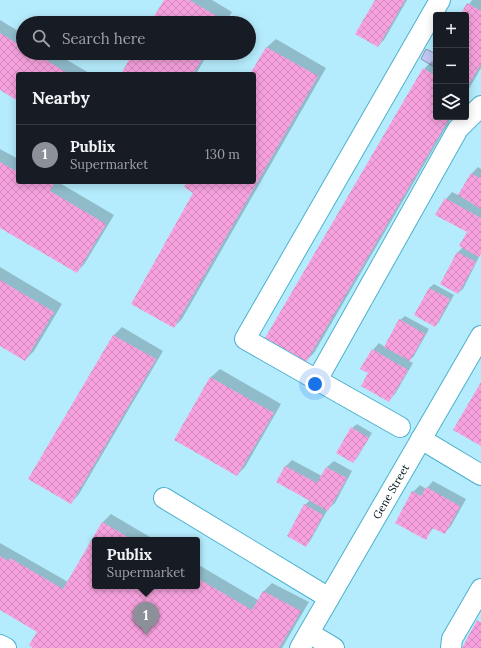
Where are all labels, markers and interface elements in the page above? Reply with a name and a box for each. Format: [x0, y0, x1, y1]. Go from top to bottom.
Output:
map controls [433, 12, 469, 120]
button: + [433, 12, 469, 48]
search box [16, 16, 256, 60]
icon: search [30, 27, 52, 49]
text: Search here [62, 29, 145, 48]
button: − [433, 48, 469, 84]
button: layers [433, 84, 469, 120]
text: Nearby [32, 87, 90, 109]
text: Publix [70, 137, 115, 156]
text: 1 [42, 146, 48, 163]
text: 130 m [205, 146, 240, 163]
text: Supermarket [70, 156, 148, 173]
your location [305, 374, 325, 394]
street label: Gene Street [369, 461, 413, 521]
popup [92, 537, 200, 589]
text: Publix [107, 545, 152, 564]
text: Supermarket [107, 564, 185, 581]
pin: 1 [133, 602, 159, 635]

